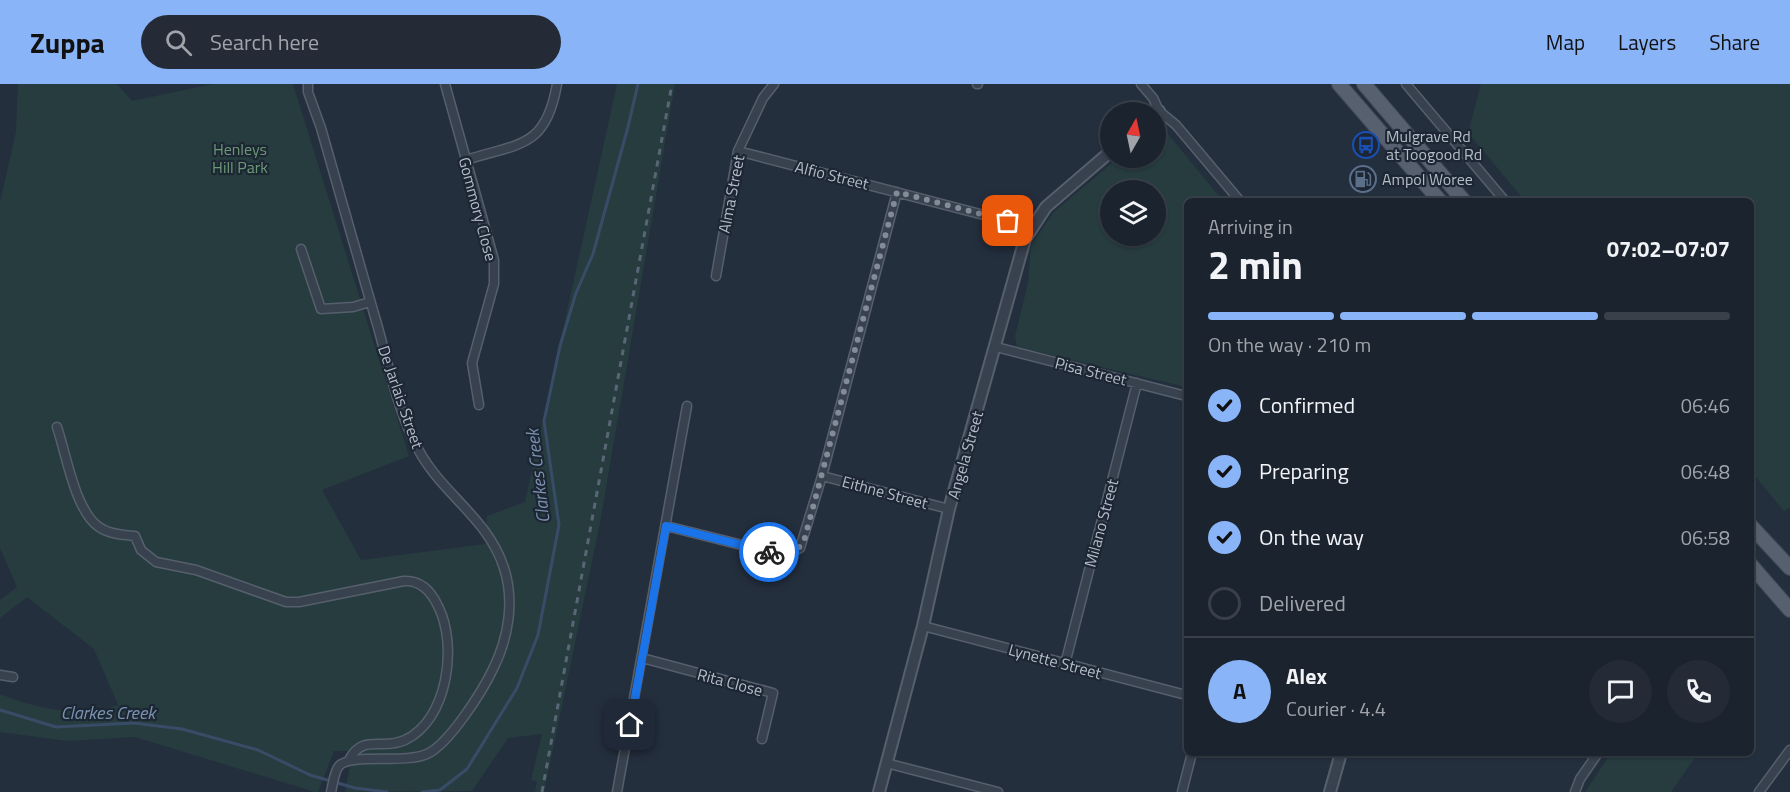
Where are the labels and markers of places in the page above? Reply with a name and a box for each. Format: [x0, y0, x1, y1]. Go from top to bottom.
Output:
place label: Mulgrave Rd at Toogood Rd [1386, 124, 1482, 166]
bus stop icon: Mulgrave Rd at Toogood Rd [1351, 130, 1381, 160]
fuel station icon: Ampol Woree [1348, 164, 1378, 194]
place label: Ampol Woree [1382, 167, 1473, 191]
pin [982, 195, 1033, 246]
pin [604, 699, 655, 750]

